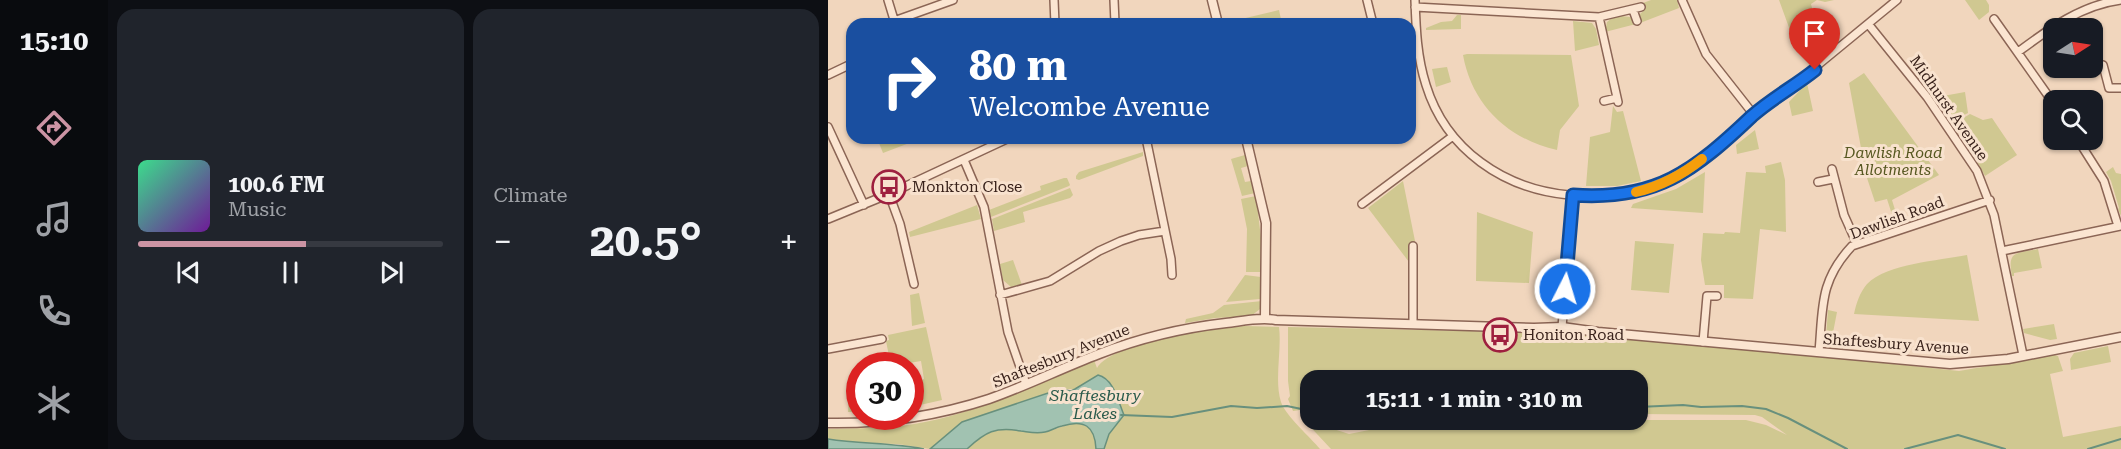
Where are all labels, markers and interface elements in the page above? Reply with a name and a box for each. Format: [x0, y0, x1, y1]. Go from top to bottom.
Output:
pin [1789, 8, 1840, 70]
icon: arrive [1798, 17, 1831, 50]
north arrow [2043, 18, 2103, 78]
map controls [2043, 18, 2103, 150]
text: 15:10 [20, 25, 88, 57]
text: 80 m [969, 41, 1067, 90]
icon: right [870, 42, 948, 120]
street label: Midhurst Avenue [1906, 52, 1992, 164]
button: search [2043, 90, 2103, 150]
text: Welcombe Avenue [969, 91, 1210, 123]
icon: directions [33, 107, 75, 149]
park label: Dawlish Road Allotments [1843, 144, 1942, 179]
bus stop icon: Monkton Close [871, 169, 907, 205]
text: 100.6 FM [228, 172, 325, 197]
place label: Monkton Close [912, 178, 1022, 196]
text: Climate [494, 183, 568, 207]
street label: Dawlish Road [1848, 193, 1947, 243]
text: Music [228, 197, 287, 221]
icon: music [33, 198, 75, 240]
text: 20.5° [590, 214, 702, 267]
text: − [494, 222, 512, 261]
text: + [780, 222, 798, 261]
icon: previous [172, 256, 205, 289]
icon: pause [274, 256, 307, 289]
icon: next [375, 256, 408, 289]
position arrow [1533, 257, 1597, 321]
icon: phone [33, 290, 75, 332]
bus stop icon: Honiton Road [1482, 317, 1518, 353]
street label: Shaftesbury Avenue [990, 320, 1132, 392]
place label: Honiton Road [1523, 326, 1624, 344]
street label: Shaftesbury Avenue [1823, 330, 1969, 358]
speed limit sign: 30 [846, 352, 924, 430]
icon: climate [33, 382, 75, 424]
water label: Shaftesbury Lakes [1048, 386, 1141, 423]
text: 15:11 · 1 min · 310 m [1365, 387, 1583, 412]

